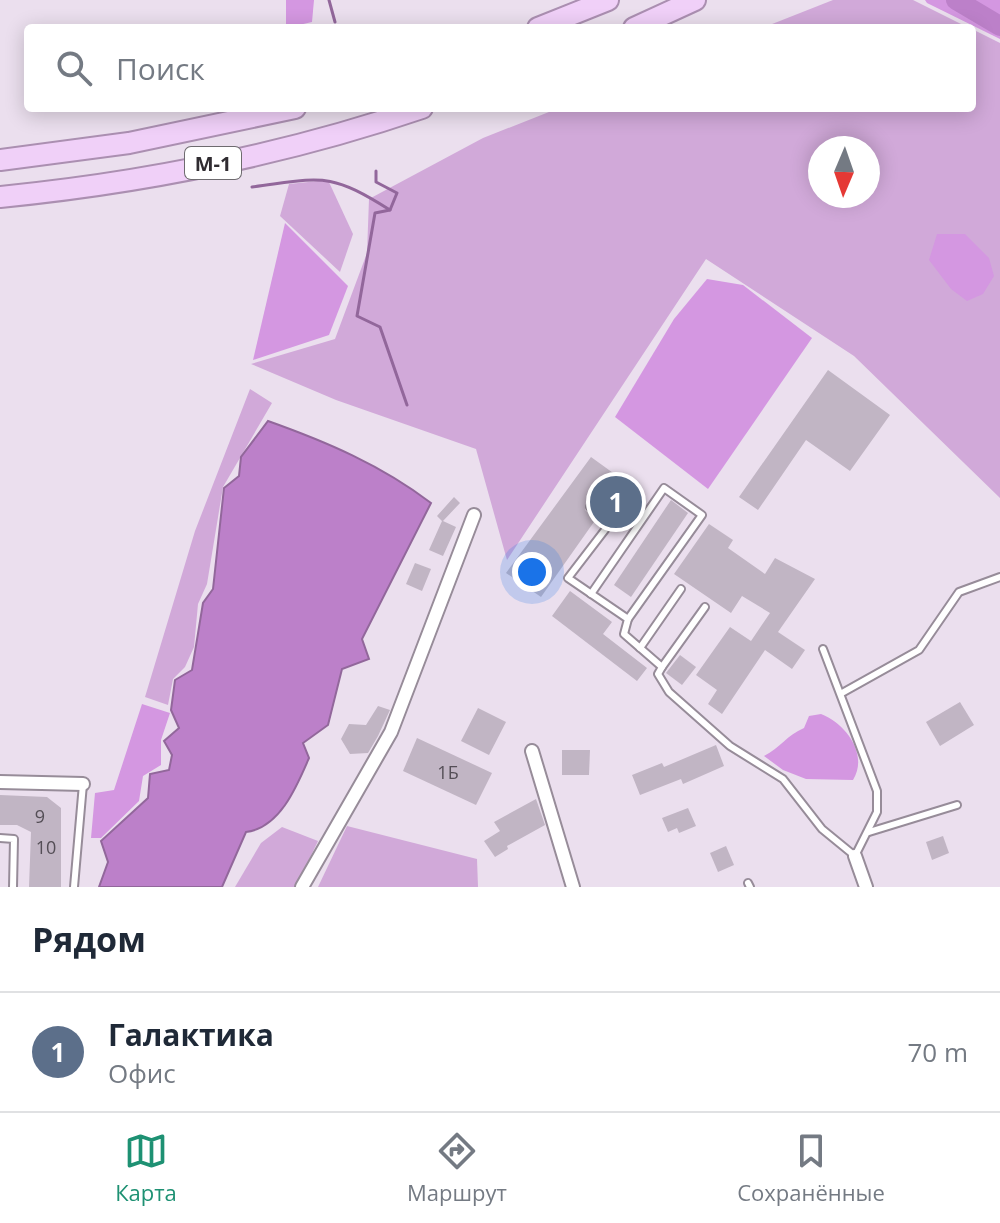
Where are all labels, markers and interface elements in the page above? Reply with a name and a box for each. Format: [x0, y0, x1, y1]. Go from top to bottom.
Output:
search box [24, 24, 976, 112]
icon: search [52, 46, 96, 90]
text: Поиск [116, 48, 205, 89]
north arrow [808, 136, 880, 208]
road number: М-1 [185, 147, 241, 179]
pin: 1 [590, 472, 642, 532]
your location [512, 552, 552, 592]
house number: 1Б [437, 760, 459, 784]
house number: 9 [35, 804, 45, 828]
house number: 10 [36, 835, 56, 859]
text: Рядом [32, 916, 146, 962]
text: Галактика [108, 1014, 274, 1055]
text: 1 [51, 1034, 65, 1070]
text: 70 m [907, 1034, 968, 1070]
text: Офис [108, 1055, 176, 1091]
tab: Карта [115, 1129, 177, 1207]
tab: Маршрут [407, 1129, 507, 1207]
tab: Сохранённые [737, 1129, 885, 1207]

